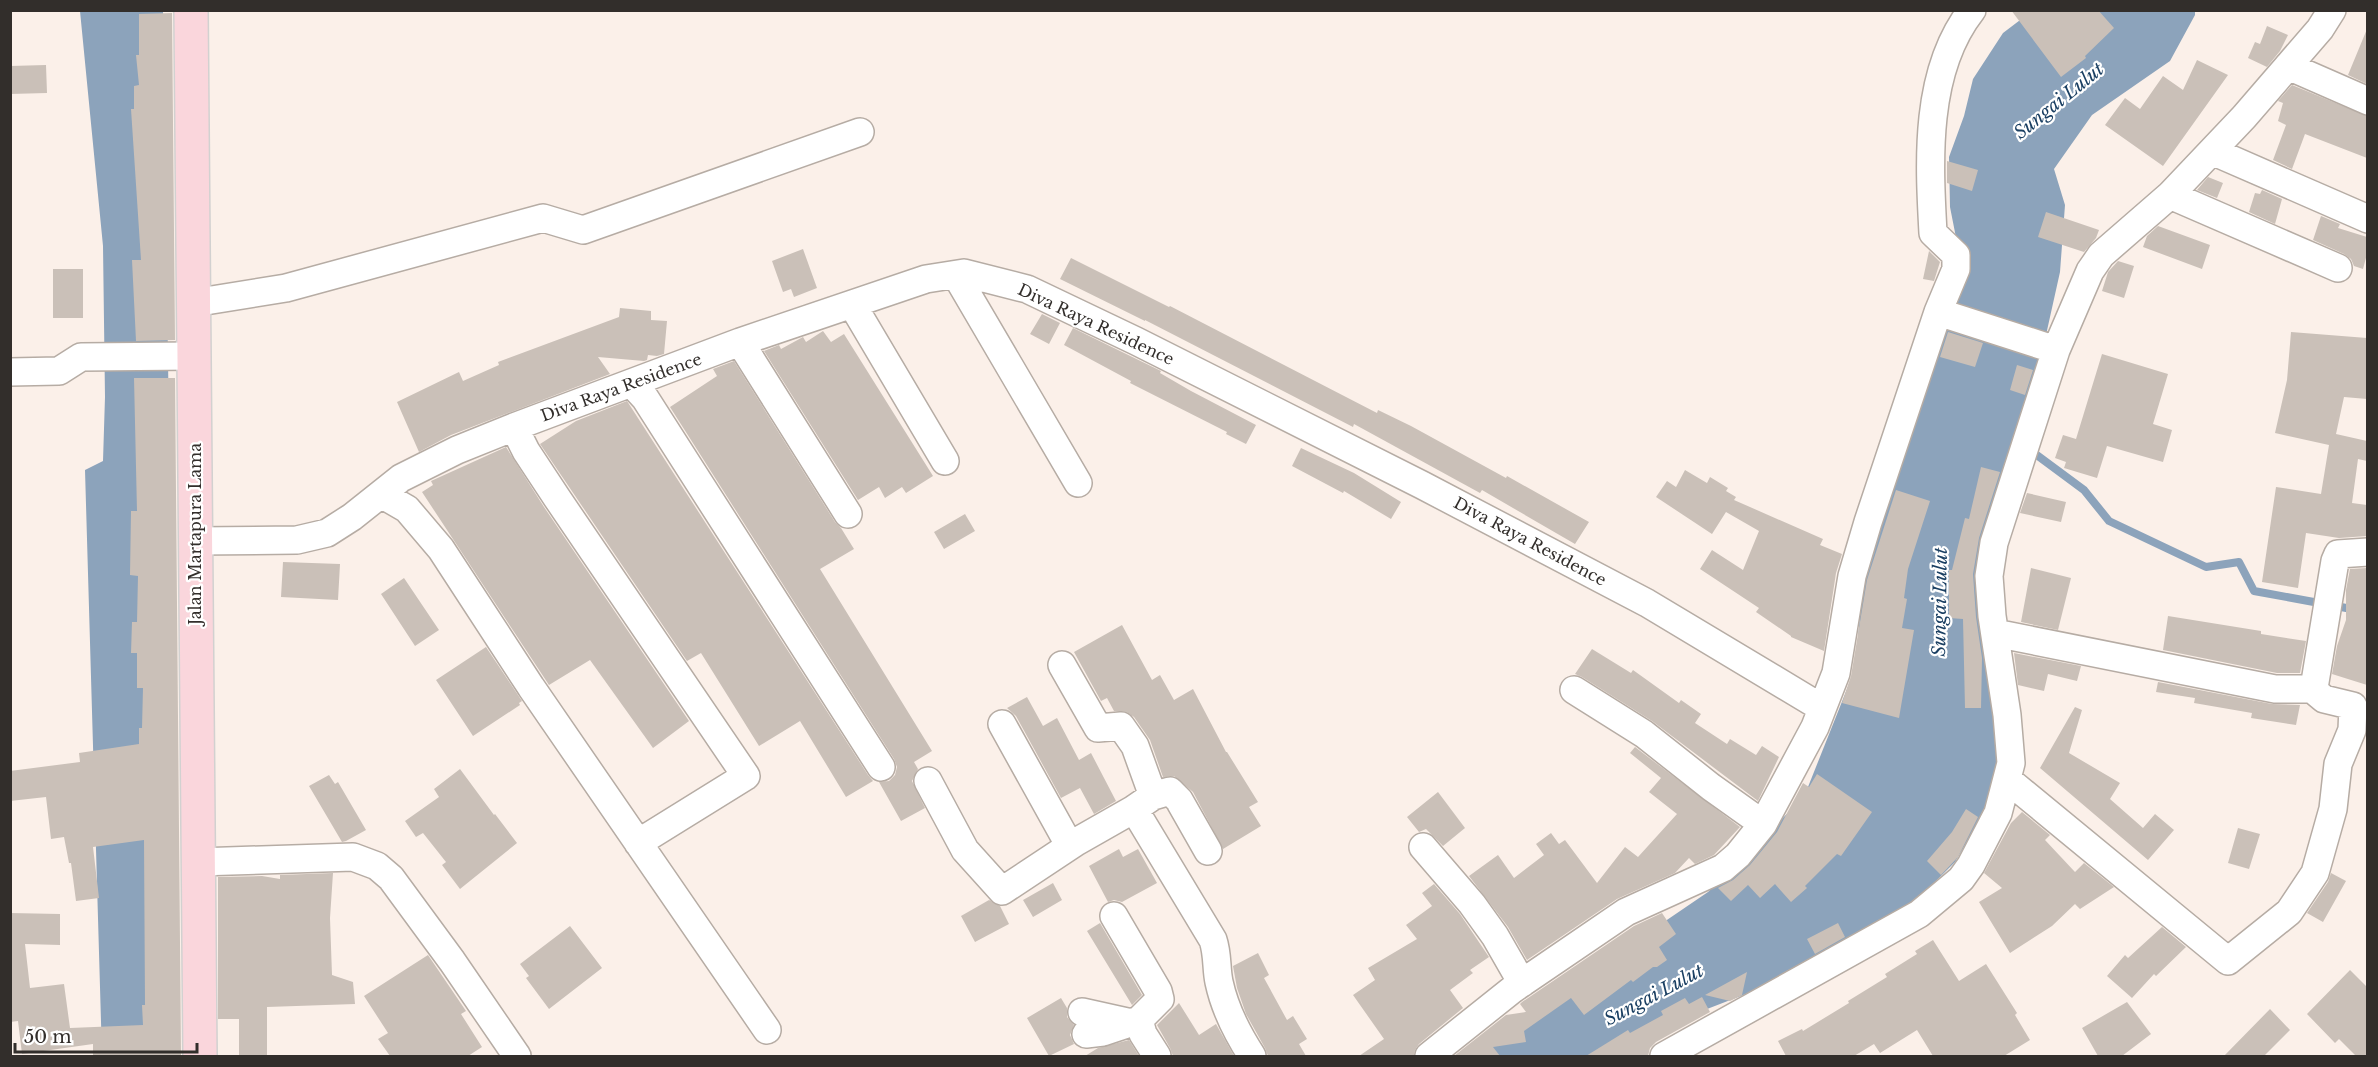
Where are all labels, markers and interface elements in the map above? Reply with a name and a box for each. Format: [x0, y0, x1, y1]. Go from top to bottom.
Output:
water label: Sungai Lulut [2010, 58, 2109, 144]
street label: Diva Raya Residence [1015, 279, 1177, 369]
street label: Diva Raya Residence [538, 349, 704, 425]
street label: Jalan Martapura Lama [185, 443, 205, 627]
street label: Diva Raya Residence [1450, 492, 1610, 590]
water label: Sungai Lulut [1928, 547, 1952, 657]
water label: Sungai Lulut [1601, 959, 1708, 1030]
scale bar [15, 1016, 196, 1054]
text: 50 m [24, 1026, 72, 1048]

